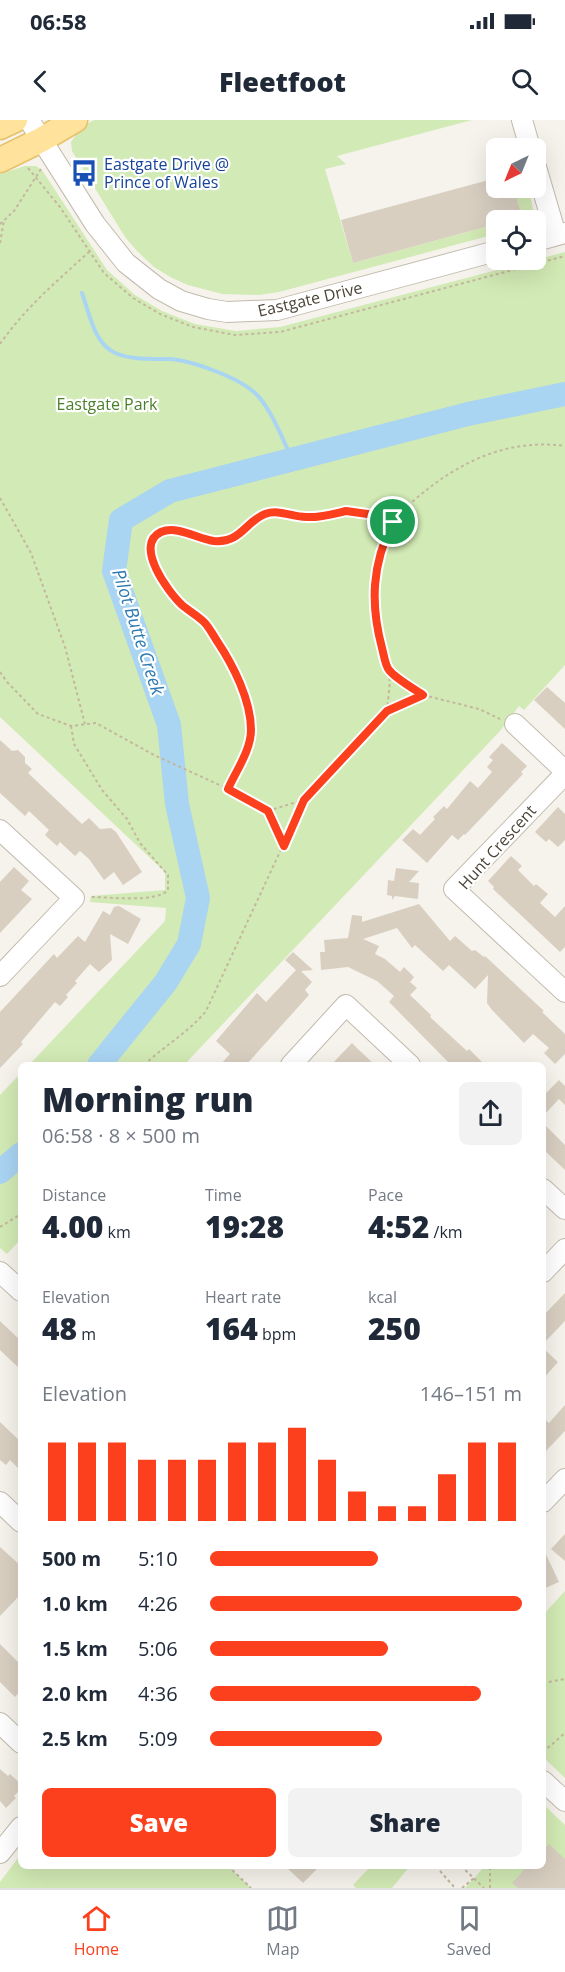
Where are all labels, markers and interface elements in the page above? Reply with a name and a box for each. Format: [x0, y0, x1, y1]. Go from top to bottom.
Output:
text: 06:58 [30, 6, 87, 36]
text: Fleetfoot [219, 63, 346, 100]
icon: back [24, 65, 57, 98]
icon: search [508, 65, 541, 98]
north arrow [486, 138, 546, 198]
map controls [486, 138, 546, 270]
place label: Eastgate Drive @ Prince of Wales [104, 153, 229, 193]
bus stop icon: Eastgate Drive @ Prince of Wales [69, 158, 99, 188]
button: locate [486, 210, 546, 270]
street label: Eastgate Drive [256, 276, 364, 322]
park label: Eastgate Park [57, 393, 158, 415]
pin [367, 496, 418, 547]
icon: arrive [376, 505, 409, 538]
water label: Pilot Butte Creek [107, 566, 171, 699]
street label: Hunt Crescent [453, 800, 541, 894]
text: Morning run [42, 1077, 254, 1122]
button: share [459, 1082, 522, 1145]
text: 06:58 · 8 × 500 m [42, 1122, 200, 1149]
text: Distance [42, 1184, 106, 1206]
text: Time [205, 1184, 242, 1206]
text: Pace [368, 1184, 403, 1206]
text: 4.00 [42, 1206, 103, 1247]
text: 19:28 [205, 1206, 284, 1247]
text: 4:52 [368, 1206, 429, 1247]
text: km [103, 1221, 131, 1243]
text: /km [429, 1221, 463, 1243]
text: Elevation [42, 1286, 110, 1308]
text: Heart rate [205, 1286, 281, 1308]
text: kcal [368, 1286, 397, 1308]
text: 48 [42, 1308, 77, 1349]
text: 164 [205, 1308, 258, 1349]
text: 250 [368, 1308, 421, 1349]
text: m [77, 1323, 96, 1345]
text: bpm [258, 1323, 296, 1345]
text: Elevation [42, 1380, 127, 1407]
text: 146–151 m [420, 1380, 522, 1407]
text: 500 m [42, 1545, 101, 1572]
text: 5:10 [138, 1545, 178, 1572]
text: 1.0 km [42, 1590, 108, 1617]
text: 4:26 [138, 1590, 178, 1617]
text: 1.5 km [42, 1635, 108, 1662]
text: 5:06 [138, 1635, 178, 1662]
text: 2.0 km [42, 1680, 108, 1707]
text: 4:36 [138, 1680, 178, 1707]
text: 2.5 km [42, 1725, 108, 1752]
text: 5:09 [138, 1725, 178, 1752]
button: Save [42, 1788, 276, 1857]
button: Share [288, 1788, 522, 1857]
tab: Home [74, 1902, 119, 1960]
tab: Map [266, 1902, 299, 1960]
tab: Saved [447, 1902, 491, 1960]

